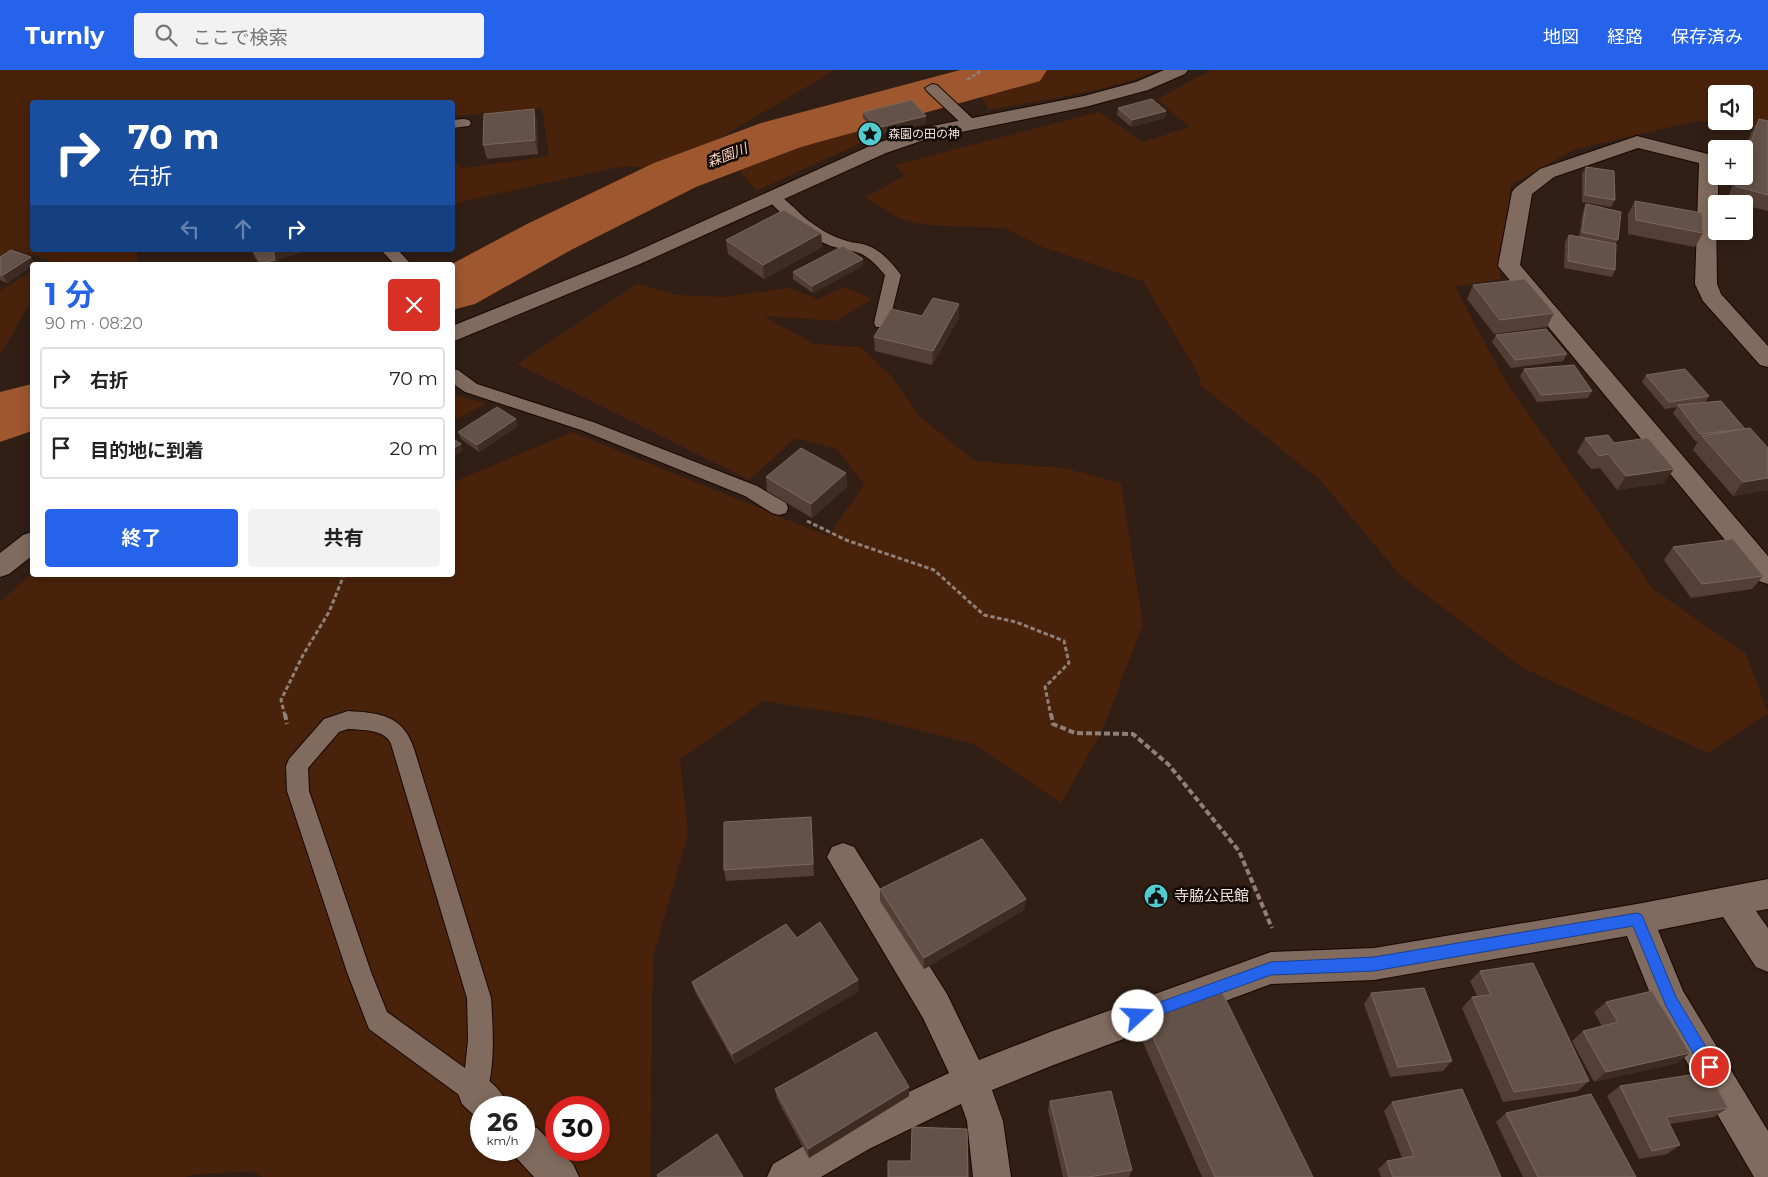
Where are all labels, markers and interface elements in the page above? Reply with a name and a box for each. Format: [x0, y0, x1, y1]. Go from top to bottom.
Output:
search box [134, 13, 484, 58]
text: Turnly [25, 21, 104, 50]
icon: search [152, 21, 180, 49]
text: ここで検索 [192, 26, 287, 49]
text: 地図 [1543, 26, 1579, 48]
text: 経路 [1607, 26, 1643, 48]
text: 保存済み [1671, 26, 1743, 48]
map controls [1708, 85, 1753, 240]
button: sound [1708, 85, 1753, 130]
text: 70 m [128, 115, 219, 158]
icon: right [45, 120, 110, 185]
place icon: 森園の田の神 [857, 121, 883, 147]
place label: 森園の田の神 [888, 126, 960, 141]
water label: 森園川 [704, 138, 752, 171]
button: + [1708, 140, 1753, 185]
text: 右折 [128, 163, 172, 190]
button: − [1708, 195, 1753, 240]
icon: left [176, 215, 204, 243]
icon: ahead [229, 215, 257, 243]
icon: right [282, 215, 310, 243]
text: 1 分 [45, 276, 95, 313]
button: close [388, 279, 440, 331]
text: 90 m · 08:20 [45, 314, 143, 333]
icon: right [47, 364, 75, 392]
text: 70 m [389, 367, 438, 390]
text: 右折 [90, 369, 128, 392]
icon: arrive [47, 434, 75, 462]
text: 20 m [390, 437, 438, 460]
text: 目的地に到着 [90, 439, 204, 462]
button: 終了 [45, 509, 238, 567]
button: 共有 [248, 509, 440, 567]
public building icon: 寺脇公民館 [1143, 883, 1169, 909]
place label: 寺脇公民館 [1174, 886, 1249, 905]
position arrow [1111, 989, 1163, 1041]
pin [1689, 1046, 1731, 1088]
icon: arrive [1696, 1053, 1724, 1081]
speed limit sign: 30 [545, 1096, 610, 1161]
text: 26 [487, 1107, 518, 1137]
text: km/h [486, 1133, 519, 1148]

